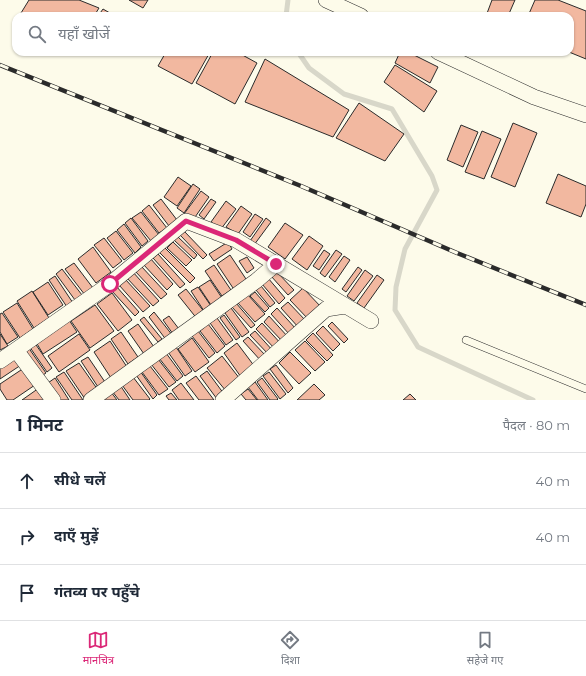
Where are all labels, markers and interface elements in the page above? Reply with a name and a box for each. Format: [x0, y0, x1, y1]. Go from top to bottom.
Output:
search box [12, 12, 574, 56]
icon: search [26, 23, 48, 45]
text: यहाँ खोजें [58, 24, 110, 43]
route end [267, 255, 285, 273]
route start [101, 275, 119, 293]
text: 1 मिनट [16, 415, 63, 435]
text: पैदल · 80 m [503, 417, 570, 433]
icon: ahead [16, 470, 38, 492]
text: सीधे चलें [54, 470, 106, 489]
text: 40 m [536, 473, 570, 489]
icon: right [16, 526, 38, 548]
text: दाएँ मुड़ें [54, 526, 99, 545]
text: 40 m [536, 529, 570, 545]
icon: arrive [16, 582, 38, 604]
text: गंतव्य पर पहुँचे [54, 582, 140, 601]
tab: मानचित्र [83, 629, 114, 668]
tab: दिशा [279, 629, 301, 668]
tab: सहेजे गए [467, 629, 503, 668]

